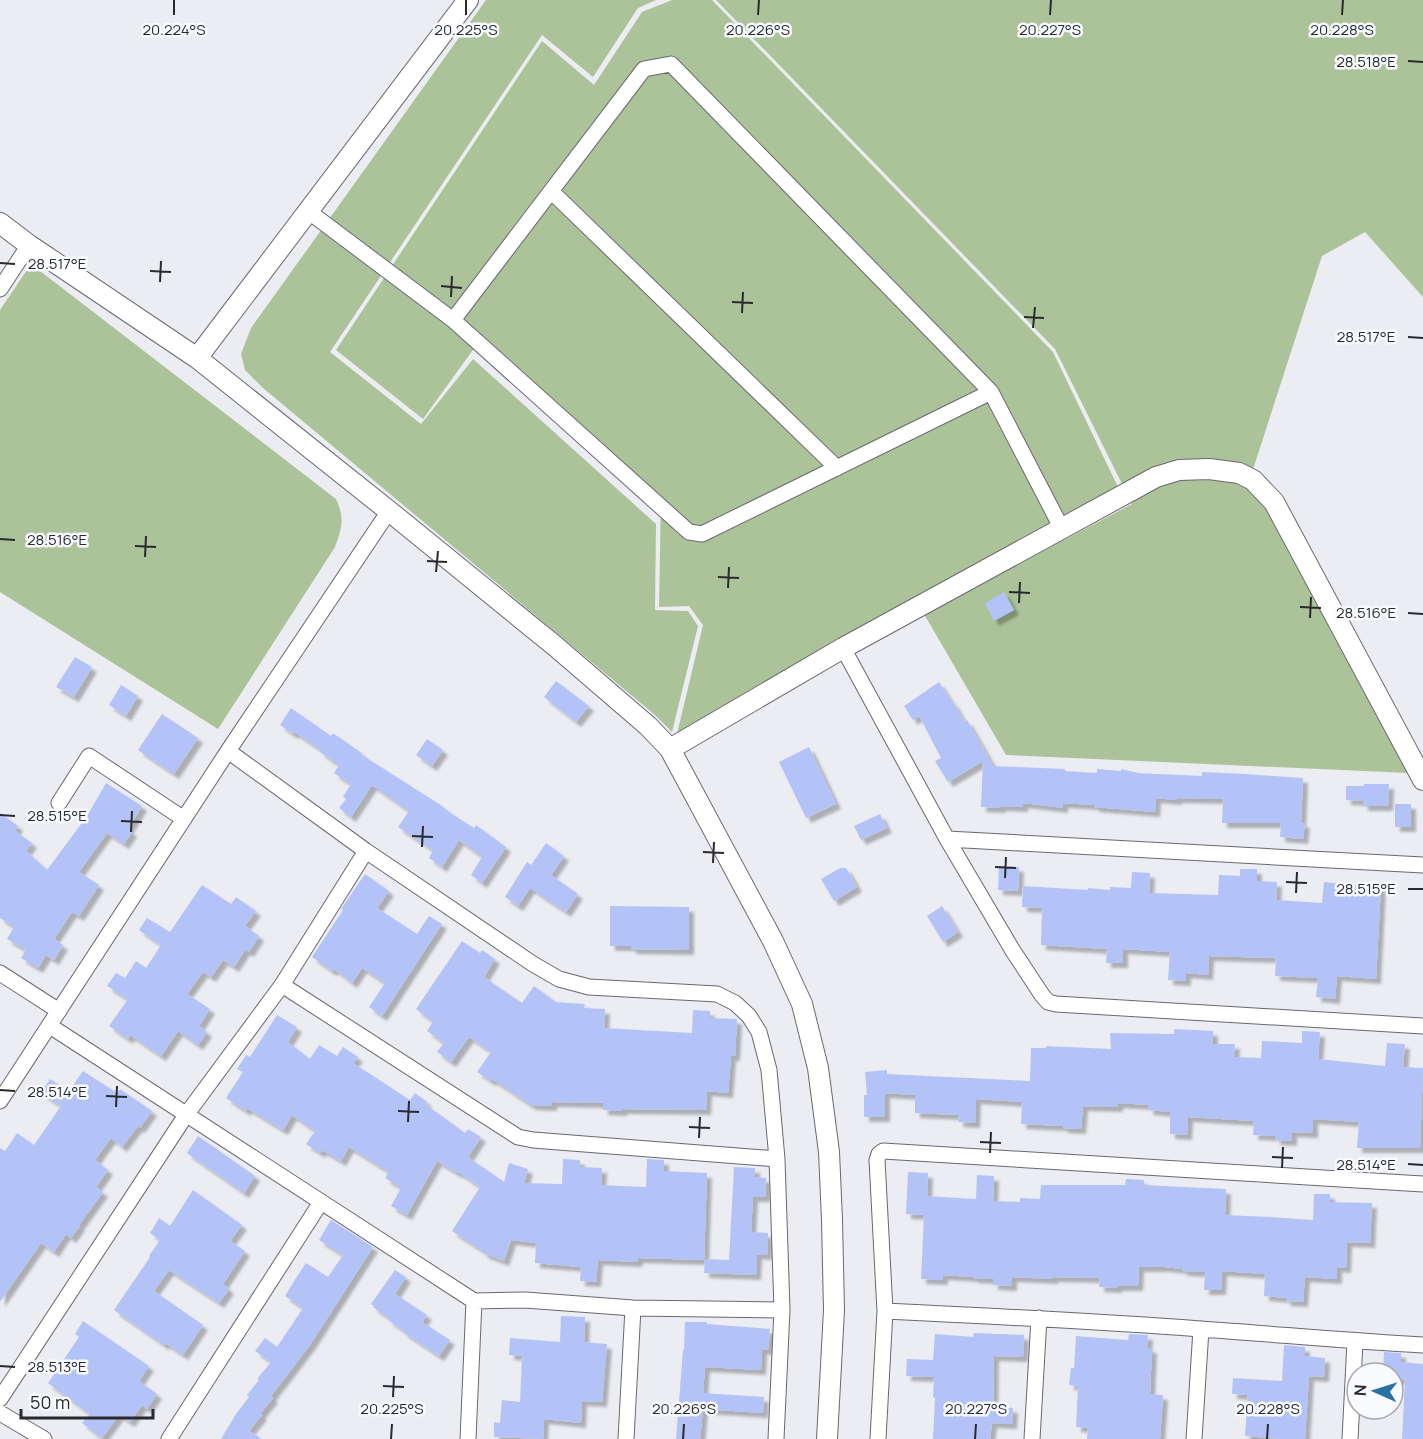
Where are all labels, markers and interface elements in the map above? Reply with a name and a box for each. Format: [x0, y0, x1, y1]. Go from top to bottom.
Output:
text: 20.224°S [142, 19, 206, 40]
text: 20.225°S [434, 19, 498, 40]
text: 20.226°S [726, 19, 790, 40]
text: 20.227°S [1019, 19, 1081, 40]
text: 20.228°S [1310, 19, 1374, 40]
text: 28.518°E [1336, 51, 1396, 72]
text: 28.517°E [28, 253, 86, 274]
text: 28.517°E [1337, 326, 1395, 347]
text: 28.516°E [27, 529, 87, 550]
text: 28.516°E [1336, 602, 1396, 623]
text: 28.515°E [27, 805, 87, 826]
text: 28.515°E [1336, 878, 1396, 899]
text: 28.514°E [27, 1081, 87, 1102]
text: 28.514°E [1336, 1154, 1396, 1175]
text: 28.513°E [27, 1356, 87, 1377]
north arrow [1345, 1361, 1405, 1421]
scale bar [21, 1382, 153, 1420]
text: N [1349, 1384, 1371, 1397]
text: 50 m [30, 1390, 70, 1414]
text: 20.225°S [360, 1398, 424, 1419]
text: 20.226°S [652, 1398, 716, 1419]
text: 20.227°S [945, 1398, 1007, 1419]
text: 20.228°S [1236, 1398, 1300, 1419]

